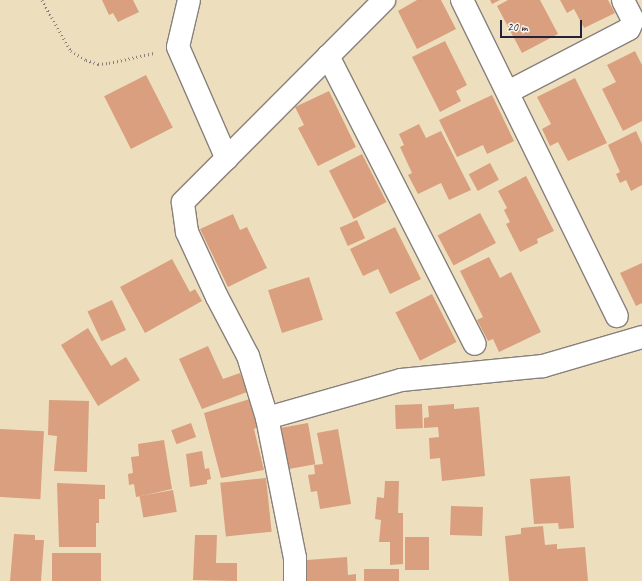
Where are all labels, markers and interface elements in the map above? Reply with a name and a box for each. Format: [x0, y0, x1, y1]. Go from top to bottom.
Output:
scale bar [502, 12, 584, 38]
text: 20 m [507, 19, 527, 35]

